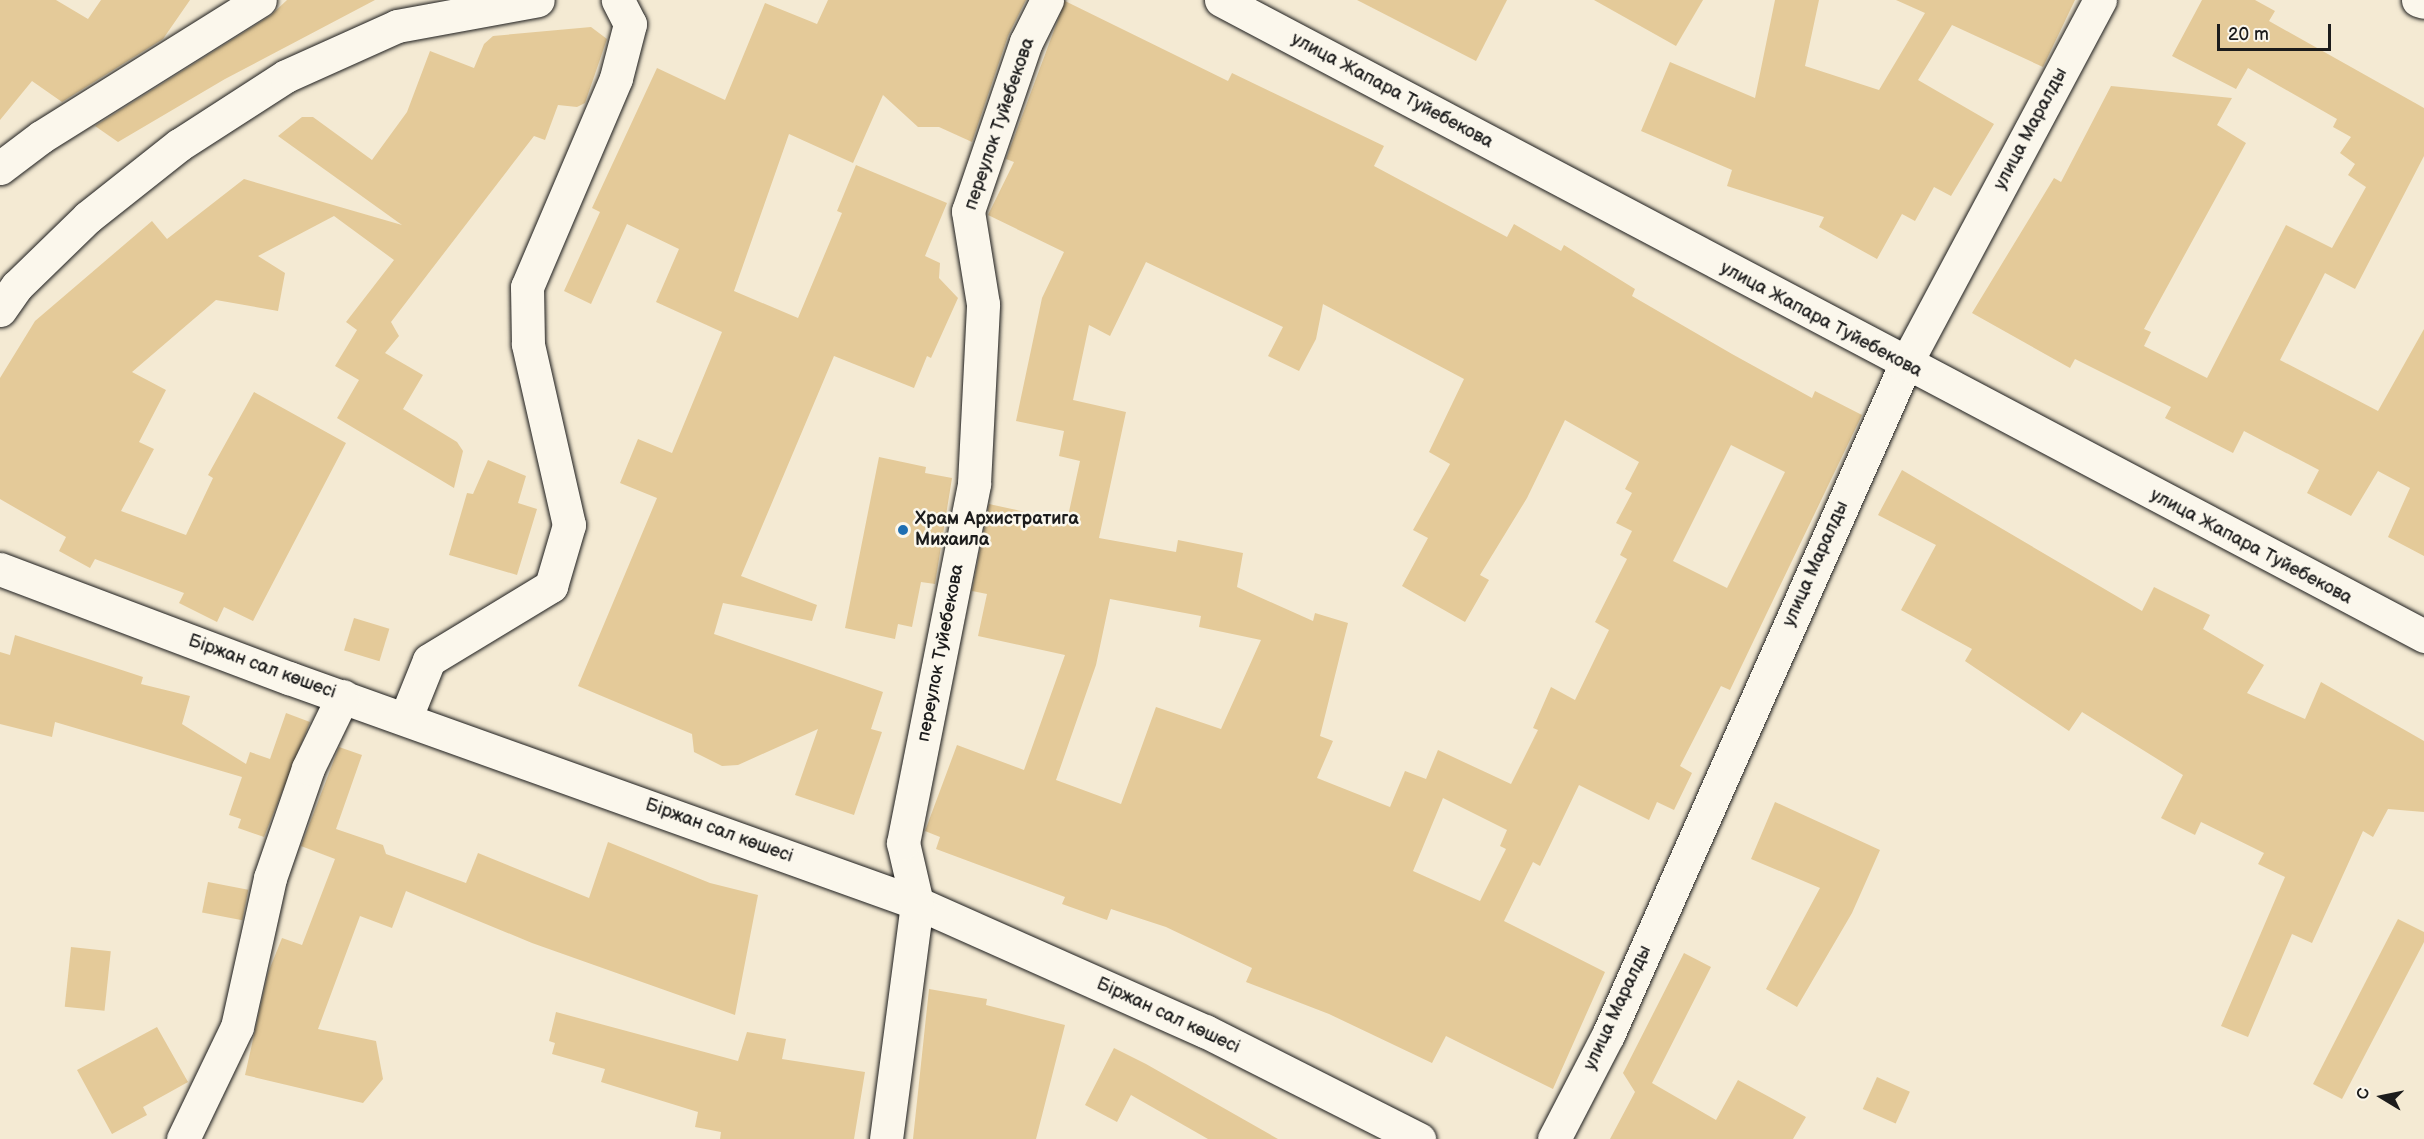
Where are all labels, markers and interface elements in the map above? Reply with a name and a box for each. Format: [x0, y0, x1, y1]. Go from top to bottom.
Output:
scale bar [2220, 12, 2334, 50]
text: 20 m [2228, 24, 2269, 45]
street label: улица Жапара Туйебекова [1287, 29, 1497, 153]
street label: переулок Туйебекова [960, 35, 1040, 213]
street label: улица Маралды [1990, 64, 2072, 194]
street label: улица Жапара Туйебекова [1716, 258, 1926, 382]
street label: улица Жапара Туйебекова [2146, 485, 2356, 609]
street label: улица Маралды [1779, 498, 1853, 630]
place label: Храм Архистратига Михаила [915, 509, 1079, 552]
marker: Храм Архистратига Михаила [896, 523, 910, 537]
street label: переулок Туйебекова [913, 562, 969, 744]
street label: Біржан сал көшесі [185, 630, 339, 704]
street label: Біржан сал көшесі [642, 794, 796, 868]
street label: улица Маралды [1580, 942, 1656, 1074]
street label: Біржан сал көшесі [1093, 973, 1243, 1059]
north arrow [2352, 1067, 2412, 1127]
text: С [2353, 1087, 2374, 1101]

